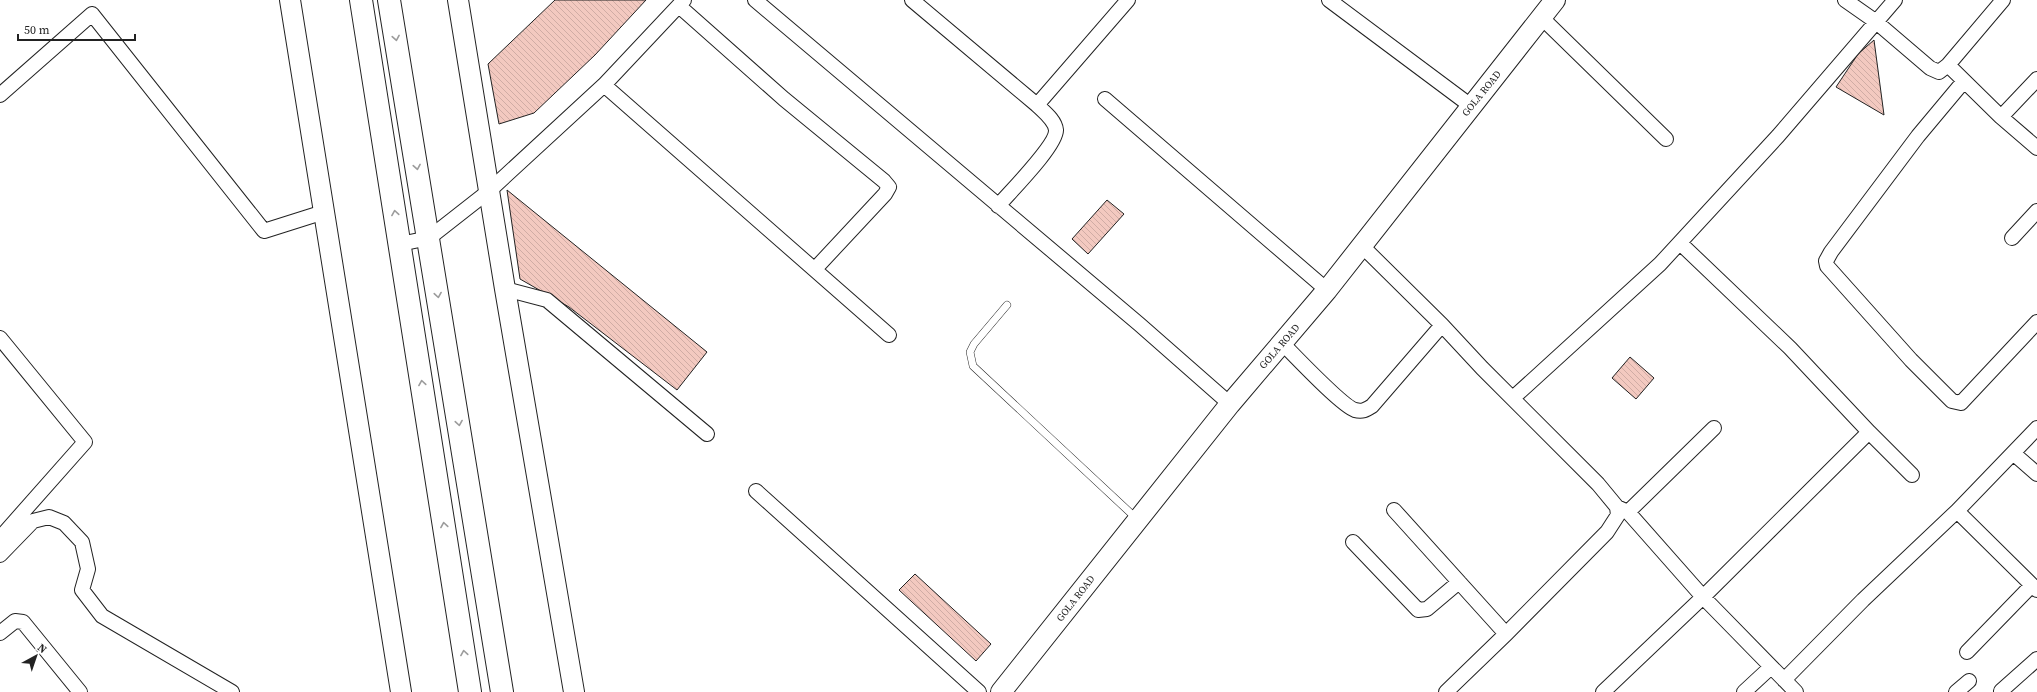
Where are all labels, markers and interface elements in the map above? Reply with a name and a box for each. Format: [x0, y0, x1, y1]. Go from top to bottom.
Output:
scale bar [18, 16, 135, 42]
text: 50 m [24, 22, 50, 38]
one-way arrow [391, 35, 399, 42]
street label: GOLA ROAD [1459, 68, 1504, 119]
one-way arrow [412, 164, 421, 170]
one-way arrow [391, 210, 400, 216]
one-way arrow [433, 292, 442, 298]
street label: GOLA ROAD [1256, 321, 1302, 371]
one-way arrow [418, 380, 427, 386]
one-way arrow [454, 420, 463, 426]
one-way arrow [440, 522, 449, 528]
street label: GOLA ROAD [1053, 573, 1098, 624]
north arrow [16, 636, 56, 676]
text: N [34, 640, 50, 657]
one-way arrow [460, 650, 469, 657]

